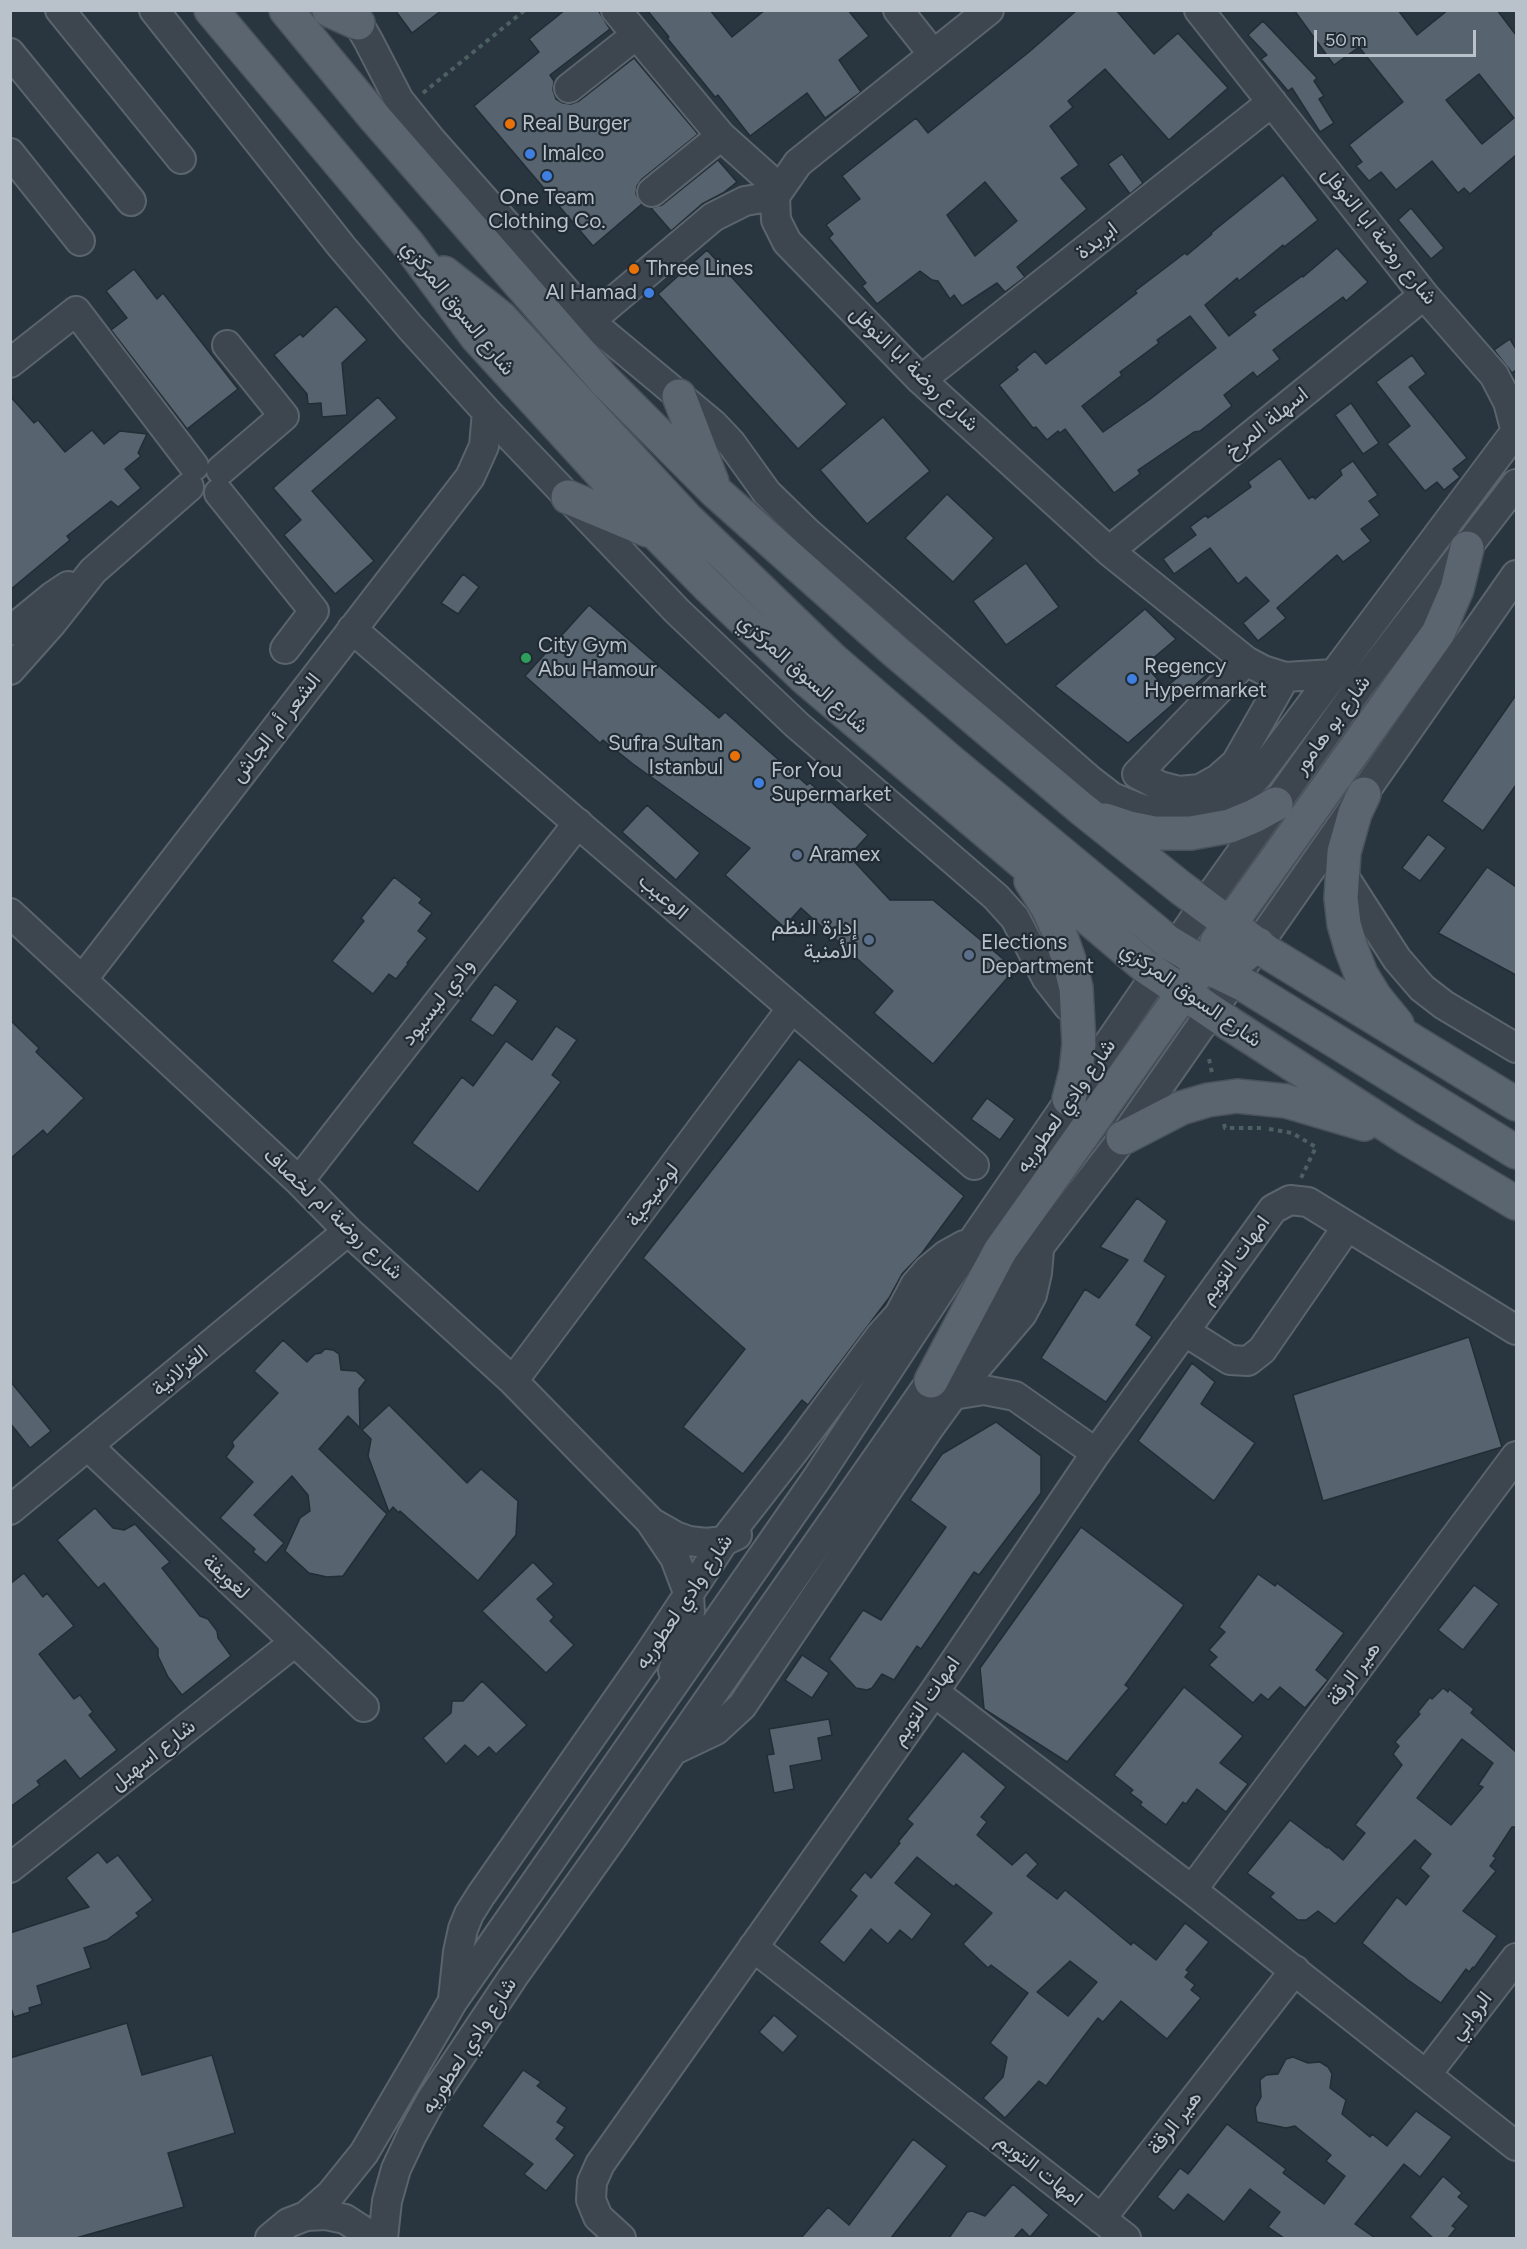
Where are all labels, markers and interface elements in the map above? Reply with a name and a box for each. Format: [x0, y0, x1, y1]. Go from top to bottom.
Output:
scale bar [1317, 18, 1479, 56]
text: 50 m [1325, 29, 1367, 51]
place label: Real Burger [522, 111, 630, 137]
marker: Real Burger [503, 117, 517, 131]
place label: Imalco [542, 141, 604, 167]
marker: Imalco [523, 147, 537, 161]
street label: شارع روضة ابا النوفل [1316, 162, 1442, 310]
marker: One Team Clothing Co. [540, 169, 554, 183]
place label: One Team Clothing Co. [488, 185, 606, 235]
street label: ابريدة [1071, 217, 1123, 265]
street label: شارع السوق المركزي [396, 235, 520, 381]
place label: Three Lines [646, 256, 753, 282]
marker: Three Lines [627, 262, 641, 276]
place label: Al Hamad [546, 280, 637, 306]
marker: Al Hamad [642, 286, 656, 300]
street label: شارع روضة ابا النوفل [844, 301, 984, 437]
street label: اسهلة المرخ [1220, 382, 1314, 464]
street label: شارع السوق المركزي [733, 609, 873, 739]
place label: City Gym Abu Hamour [538, 633, 657, 683]
marker: City Gym Abu Hamour [519, 651, 533, 665]
place label: Regency Hypermarket [1144, 654, 1267, 704]
street label: الشعر أم الجاش [225, 668, 327, 788]
street label: شارع بو هامور [1288, 671, 1376, 779]
marker: Regency Hypermarket [1125, 672, 1139, 686]
place label: Sufra Sultan Istanbul [608, 731, 723, 781]
marker: Sufra Sultan Istanbul [728, 749, 742, 763]
place label: For You Supermarket [771, 758, 892, 808]
marker: For You Supermarket [752, 776, 766, 790]
place label: Aramex [809, 842, 880, 868]
marker: Aramex [790, 848, 804, 862]
street label: الوعيب [633, 868, 693, 926]
place label: إدارة النظم الأمنية [771, 915, 857, 965]
place label: Elections Department [981, 930, 1094, 980]
marker: إدارة النظم الأمنية [862, 933, 876, 947]
street label: شارع السوق المركزي [1116, 937, 1266, 1053]
marker: Elections Department [962, 948, 976, 962]
street label: وادي ليسيود [396, 953, 480, 1051]
street label: شارع وادي لعطوريه [1010, 1034, 1122, 1178]
street label: شارع روضة ام لخصاف [258, 1143, 408, 1285]
street label: لوضيحية [621, 1158, 685, 1232]
street label: امهات التويم [1194, 1211, 1276, 1309]
street label: الغزلانية [147, 1340, 213, 1402]
street label: شارع وادي لعطوريه [629, 1530, 739, 1674]
street label: لغويفة [197, 1549, 255, 1605]
street label: هير الرقة [1322, 1637, 1386, 1711]
street label: امهات التويم [886, 1651, 966, 1751]
street label: شارع اسهيل [105, 1714, 201, 1796]
street label: شارع وادي لعطوريه [415, 1973, 523, 2119]
street label: الروابي [1444, 1987, 1498, 2045]
street label: هير الرقة [1142, 2086, 1208, 2160]
street label: امهات التويم [991, 2128, 1087, 2212]

